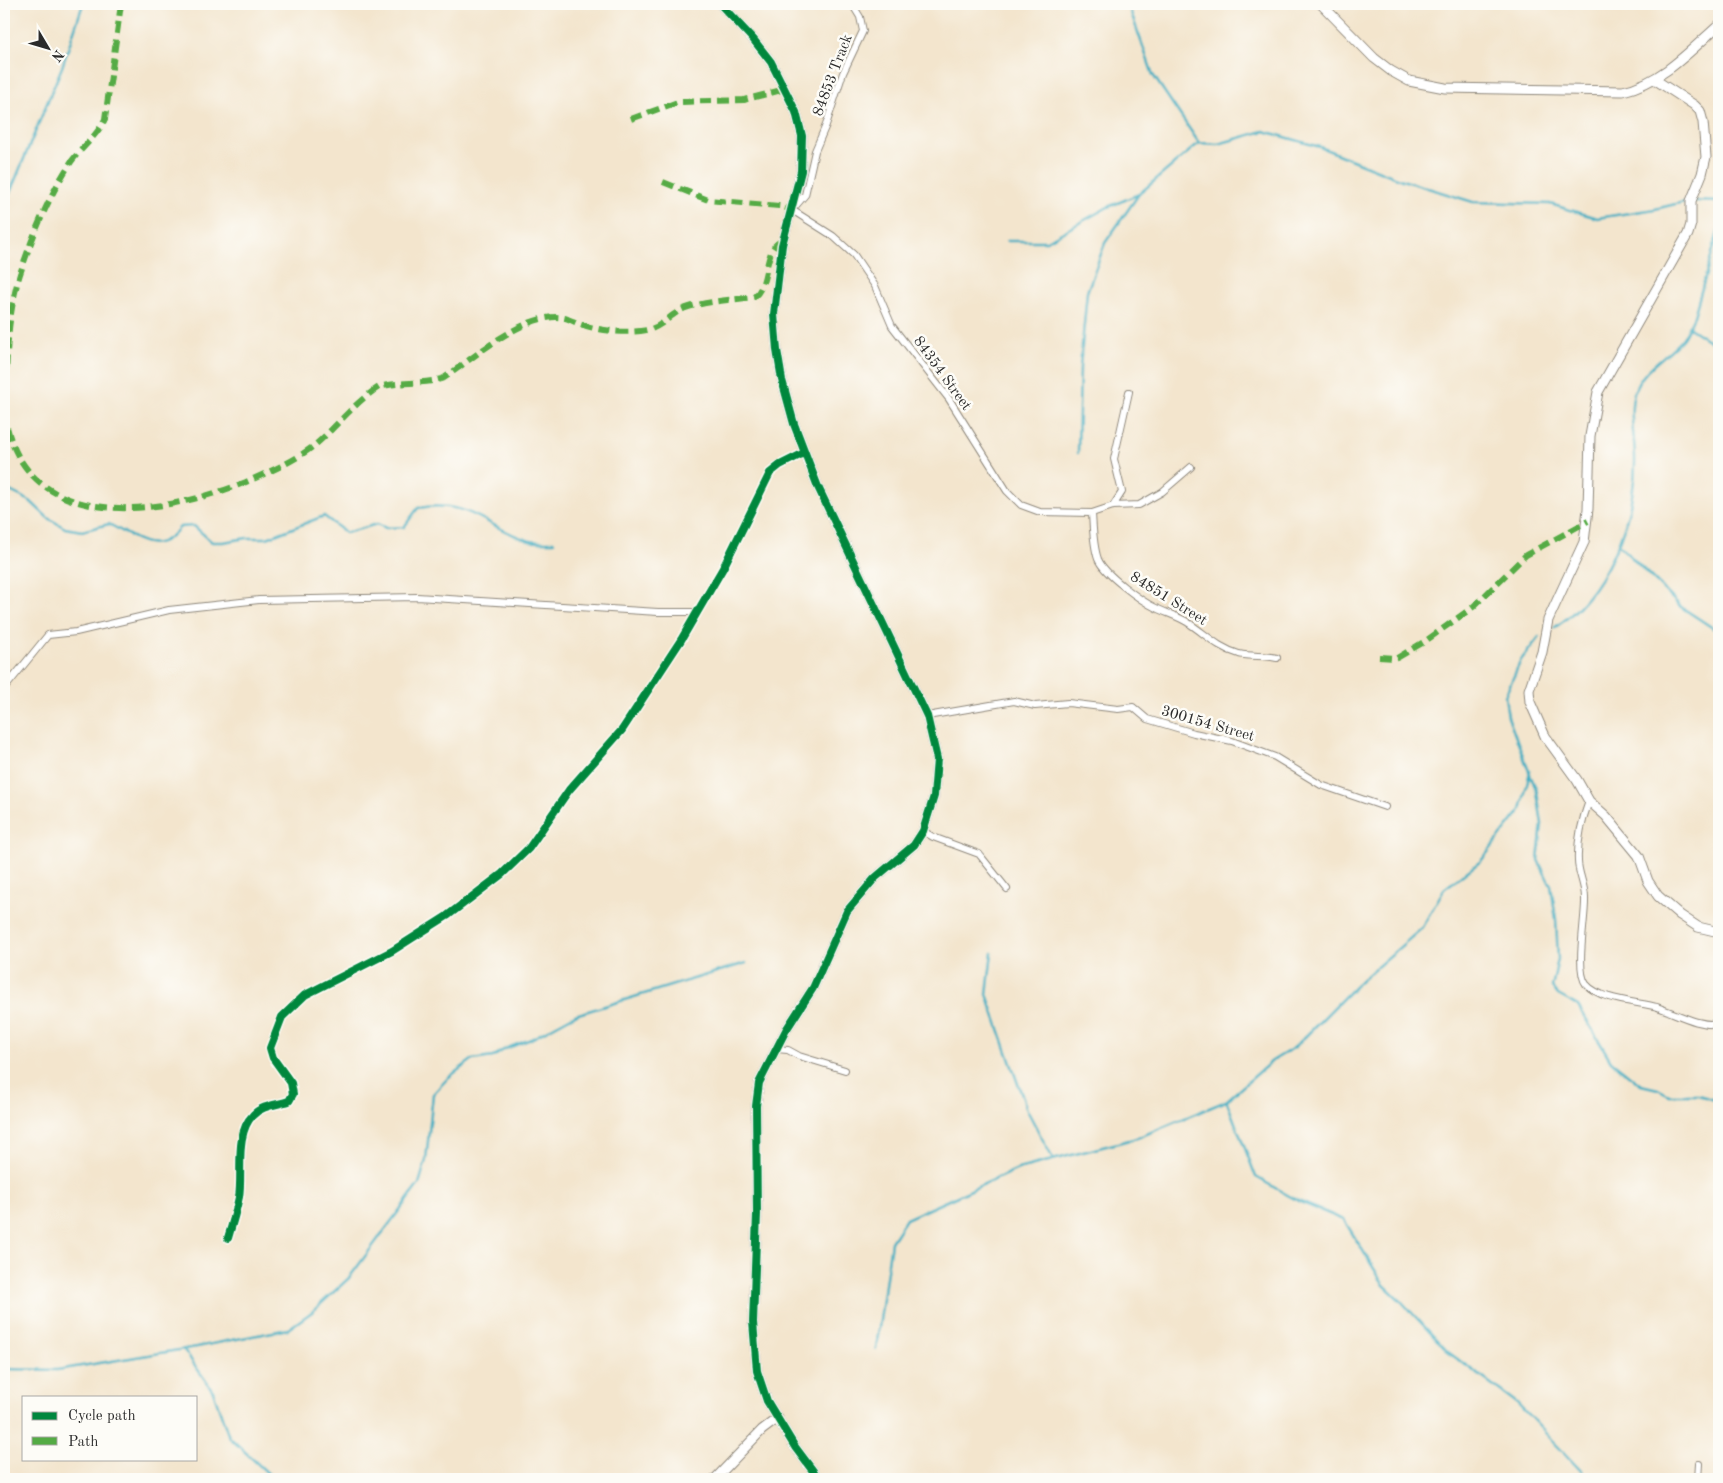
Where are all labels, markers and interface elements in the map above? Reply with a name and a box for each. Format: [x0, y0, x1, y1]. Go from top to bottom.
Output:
north arrow [22, 22, 72, 72]
street label: 84853 Track [811, 32, 856, 119]
text: N [48, 47, 66, 64]
street label: 84354 Street [910, 334, 974, 414]
street label: 84851 Street [1127, 570, 1209, 629]
street label: 300154 Street [1159, 704, 1256, 745]
legend [22, 1396, 198, 1460]
text: Cycle path [68, 1409, 136, 1424]
text: Path [68, 1435, 98, 1450]

